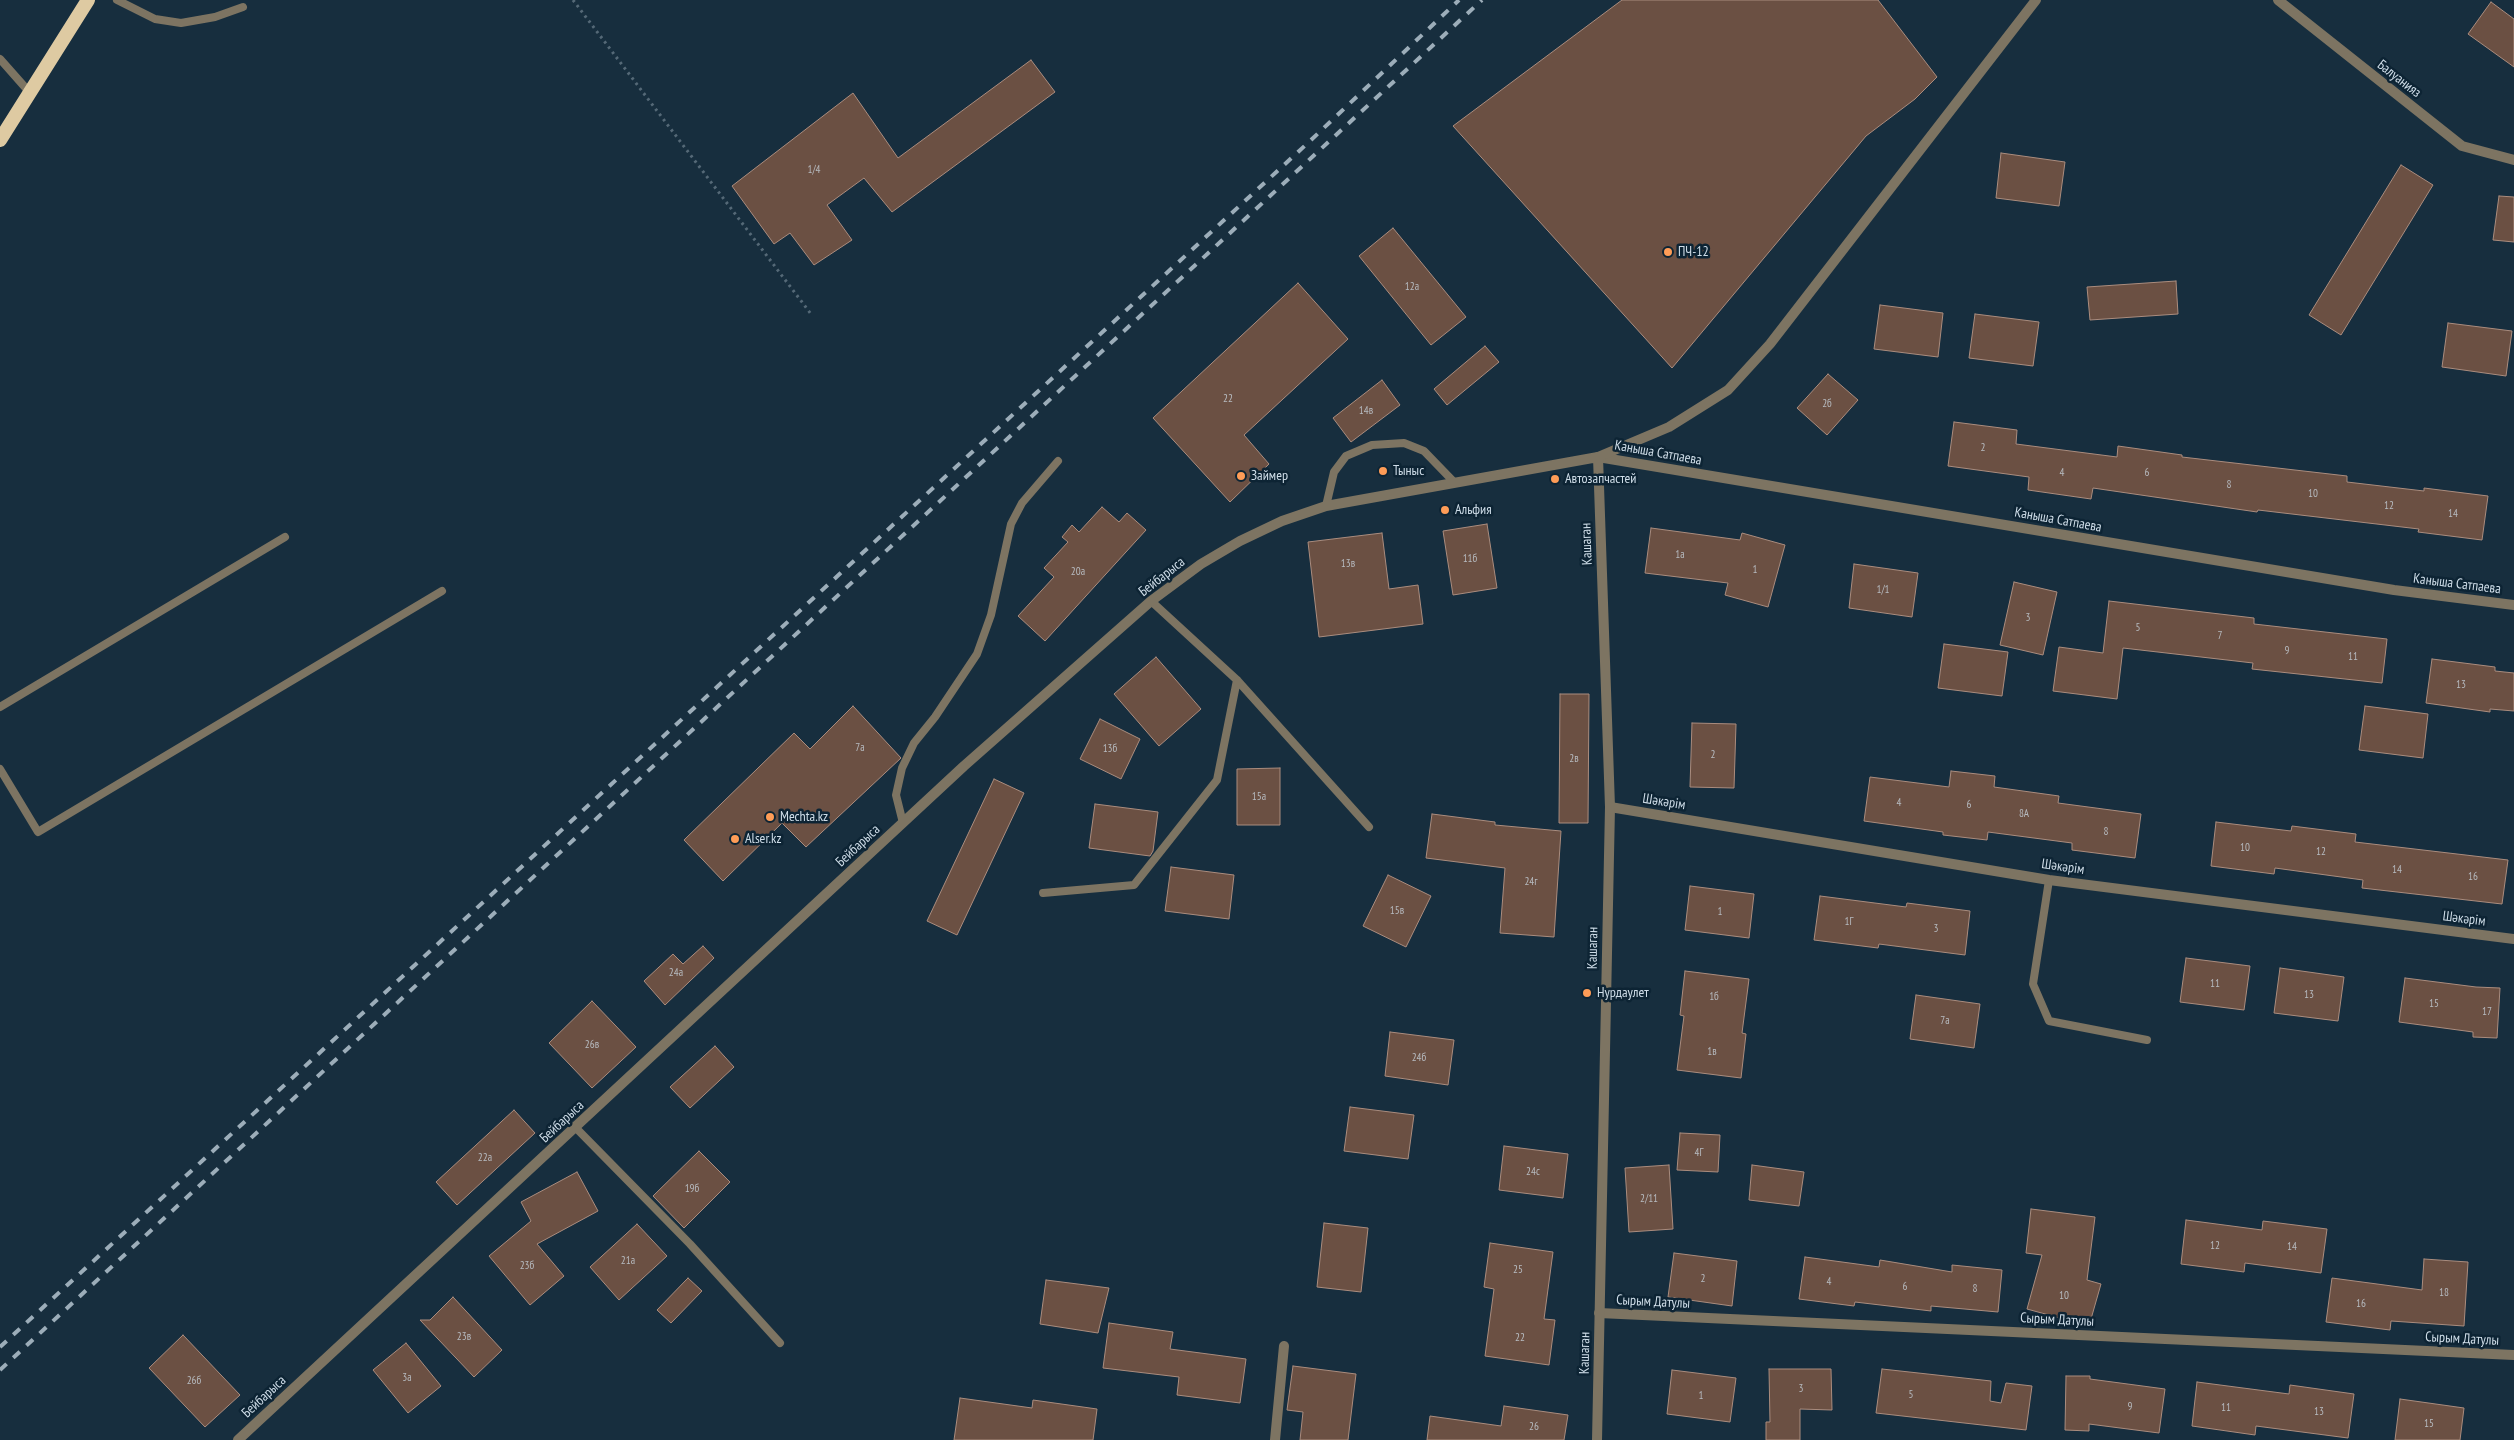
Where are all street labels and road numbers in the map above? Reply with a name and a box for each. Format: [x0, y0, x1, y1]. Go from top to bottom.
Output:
street label: Балуанияз [2374, 57, 2424, 101]
street label: Каныша Сатпаева [1613, 437, 1703, 469]
street label: Каныша Сатпаева [2013, 504, 2103, 536]
street label: Кашаган [1578, 523, 1596, 565]
street label: Бейбарыса [1136, 554, 1188, 600]
street label: Каныша Сатпаева [2412, 570, 2502, 598]
street label: Шәкәрім [1641, 790, 1687, 814]
street label: Бейбарыса [833, 821, 883, 871]
street label: Шәкәрім [2041, 856, 2085, 878]
street label: Шәкәрім [2442, 908, 2486, 930]
street label: Кашаган [1584, 927, 1602, 969]
street label: Бейбарыса [537, 1097, 587, 1147]
street label: Сырым Датулы [1616, 1292, 1690, 1312]
street label: Сырым Датулы [2020, 1310, 2094, 1330]
street label: Сырым Датулы [2425, 1329, 2499, 1349]
street label: Кашаган [1576, 1332, 1594, 1374]
street label: Бейбарыса [239, 1372, 289, 1422]

